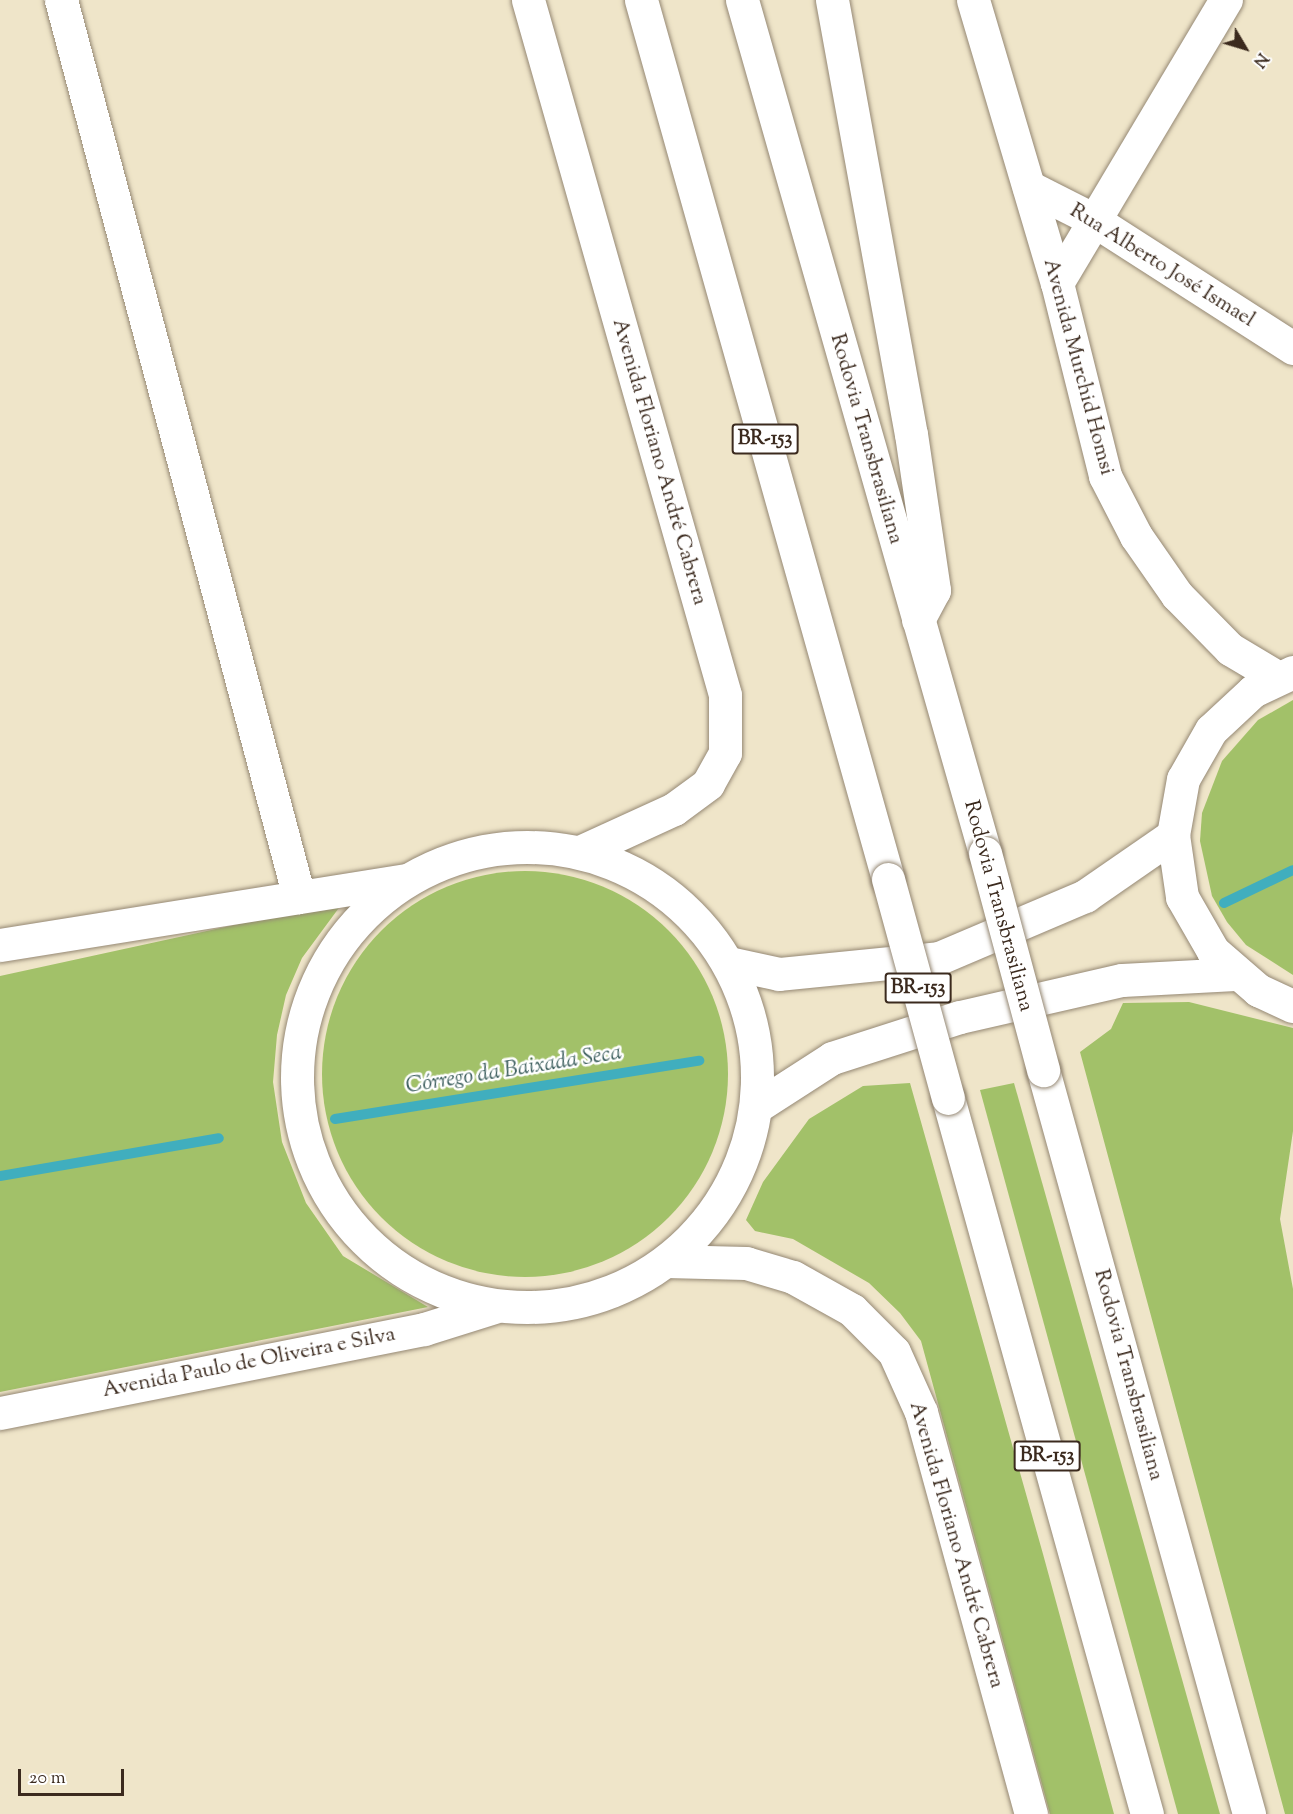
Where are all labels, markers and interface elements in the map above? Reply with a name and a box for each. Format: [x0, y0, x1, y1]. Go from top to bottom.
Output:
north arrow [1215, 18, 1275, 78]
text: N [1247, 47, 1273, 72]
street label: Rua Alberto José Ismael [1065, 199, 1259, 333]
street label: Avenida Murchid Homsi [1037, 256, 1119, 478]
street label: Avenida Floriano André Cabrera [606, 316, 712, 608]
street label: Rodovia Transbrasiliana [824, 331, 908, 547]
road number: BR-153 [730, 422, 800, 456]
street label: Rodovia Transbrasiliana [958, 798, 1038, 1014]
road number: BR-153 [884, 971, 952, 1005]
water label: Córrego da Baixada Seca [404, 1041, 624, 1101]
street label: Rodovia Transbrasiliana [1088, 1267, 1168, 1483]
street label: Avenida Paulo de Oliveira e Silva [101, 1322, 397, 1404]
street label: Avenida Floriano André Cabrera [903, 1399, 1009, 1691]
road number: BR-153 [1012, 1439, 1082, 1473]
scale bar [21, 1757, 128, 1795]
text: 20 m [29, 1766, 66, 1792]

